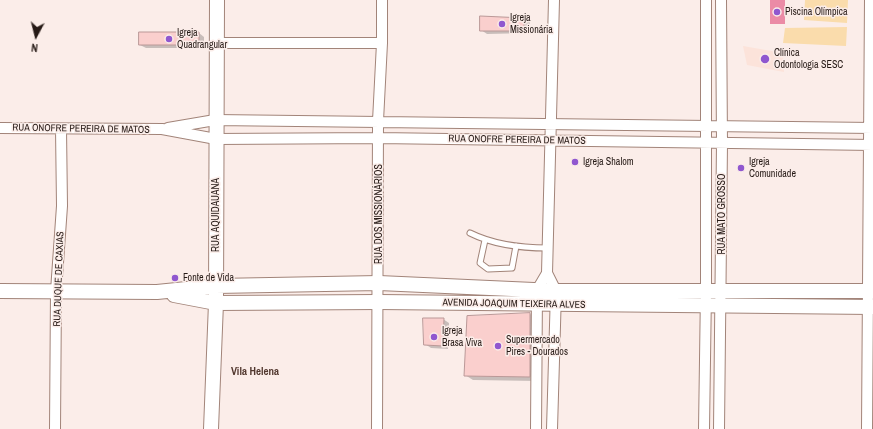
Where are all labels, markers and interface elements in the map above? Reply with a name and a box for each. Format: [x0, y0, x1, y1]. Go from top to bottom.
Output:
place label: Piscina Olímpica [785, 6, 847, 18]
marker: Piscina Olímpica [772, 7, 782, 17]
place label: Igreja Missionária [510, 12, 553, 36]
north arrow [16, 16, 56, 56]
marker: Igreja Missionária [497, 19, 507, 29]
place label: Igreja Quadrangular [177, 27, 227, 50]
marker: Igreja Quadrangular [164, 34, 174, 44]
text: N [30, 41, 39, 55]
place label: Clínica Odontologia SESC [774, 47, 843, 70]
marker: Clínica Odontologia SESC [759, 53, 771, 65]
street label: RUA ONOFRE PEREIRA DE MATOS [12, 122, 150, 136]
street label: RUA ONOFRE PEREIRA DE MATOS [448, 133, 586, 147]
place label: Igreja Shalom [583, 156, 634, 168]
place label: Igreja Comunidade [749, 156, 796, 180]
marker: Igreja Shalom [570, 157, 580, 167]
marker: Igreja Comunidade [736, 163, 746, 173]
street label: RUA DOS MISSIONÁRIOS [373, 164, 385, 264]
street label: RUA MATO GROSSO [716, 174, 728, 254]
street label: RUA AQUIDAUANA [210, 178, 222, 252]
street label: RUA DUQUE DE CAXIAS [51, 231, 67, 327]
place label: Fonte de Vida [183, 272, 234, 284]
marker: Fonte de Vida [170, 273, 180, 283]
street label: AVENIDA JOAQUIM TEIXEIRA ALVES [443, 297, 585, 311]
place label: Igreja Brasa Viva [442, 325, 482, 348]
marker: Igreja Brasa Viva [429, 332, 439, 342]
place label: Supermercado Pires - Dourados [506, 334, 568, 358]
marker: Supermercado Pires - Dourados [493, 341, 503, 351]
district label: Vila Helena [231, 365, 279, 379]

